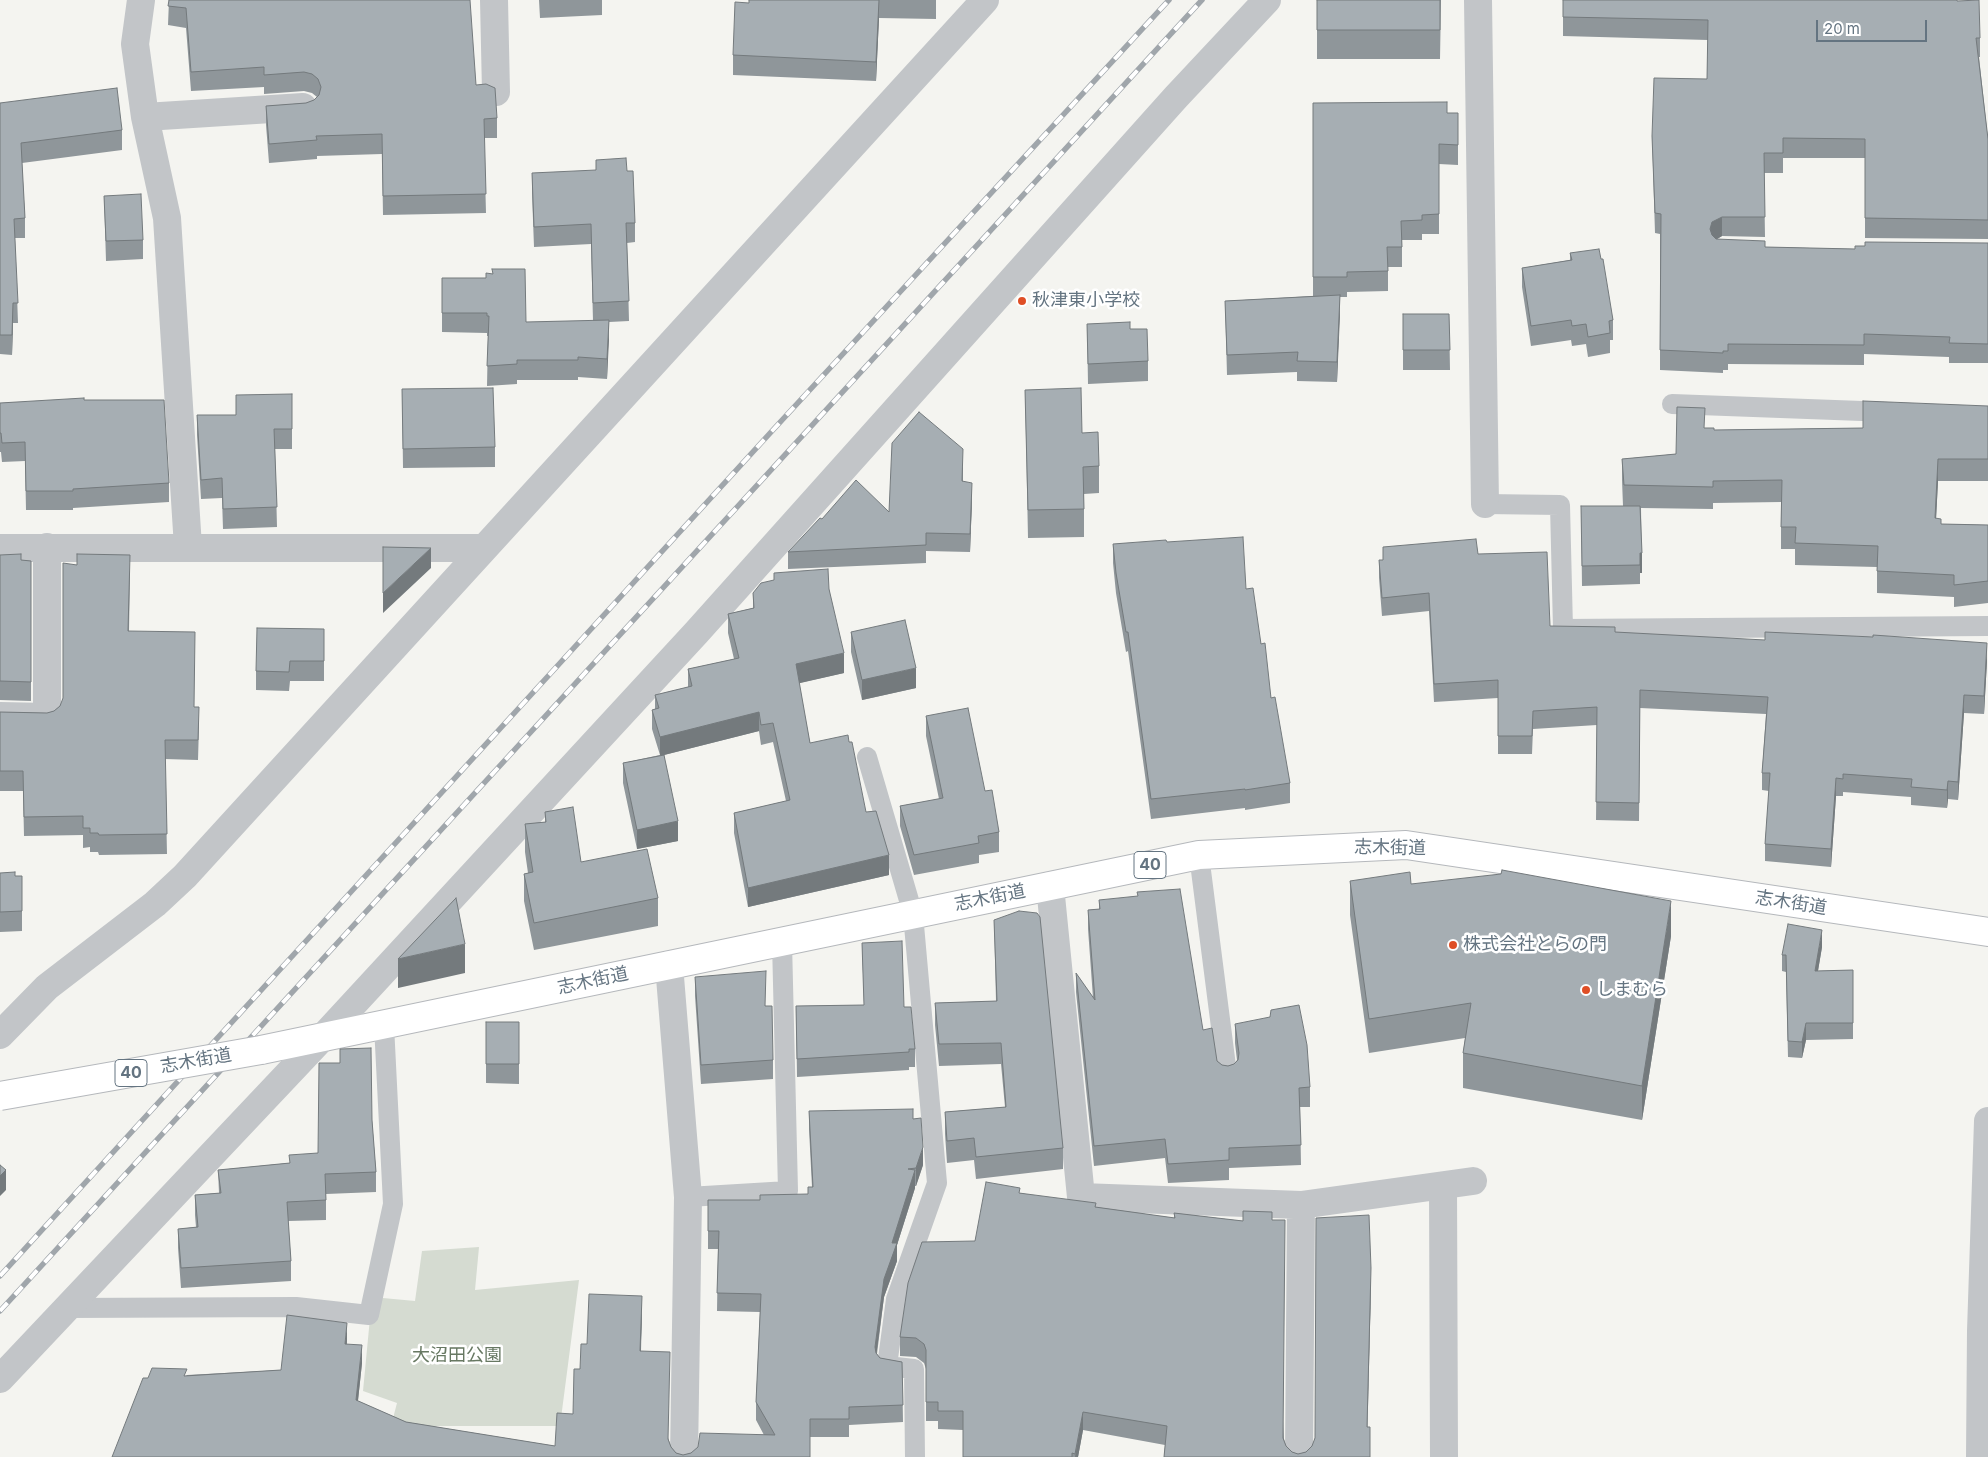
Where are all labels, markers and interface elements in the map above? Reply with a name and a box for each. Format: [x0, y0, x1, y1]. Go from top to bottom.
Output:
scale bar [1818, 10, 1929, 42]
text: 20 m [1824, 19, 1860, 38]
place label: 秋津東小学校 [1032, 290, 1140, 312]
marker: 秋津東小学校 [1016, 295, 1028, 307]
street label: 志木街道 [1354, 837, 1426, 859]
road number: 40 [1134, 852, 1166, 878]
street label: 志木街道 [953, 881, 1027, 915]
street label: 志木街道 [1754, 887, 1828, 919]
place label: 株式会社とらの門 [1463, 934, 1607, 956]
marker: 株式会社とらの門 [1447, 939, 1459, 951]
street label: 志木街道 [556, 963, 630, 999]
place label: しまむら [1596, 979, 1668, 1001]
marker: しまむら [1580, 984, 1592, 996]
street label: 志木街道 [159, 1044, 233, 1078]
road number: 40 [115, 1060, 147, 1086]
park label: 大沼田公園 [412, 1345, 502, 1367]

